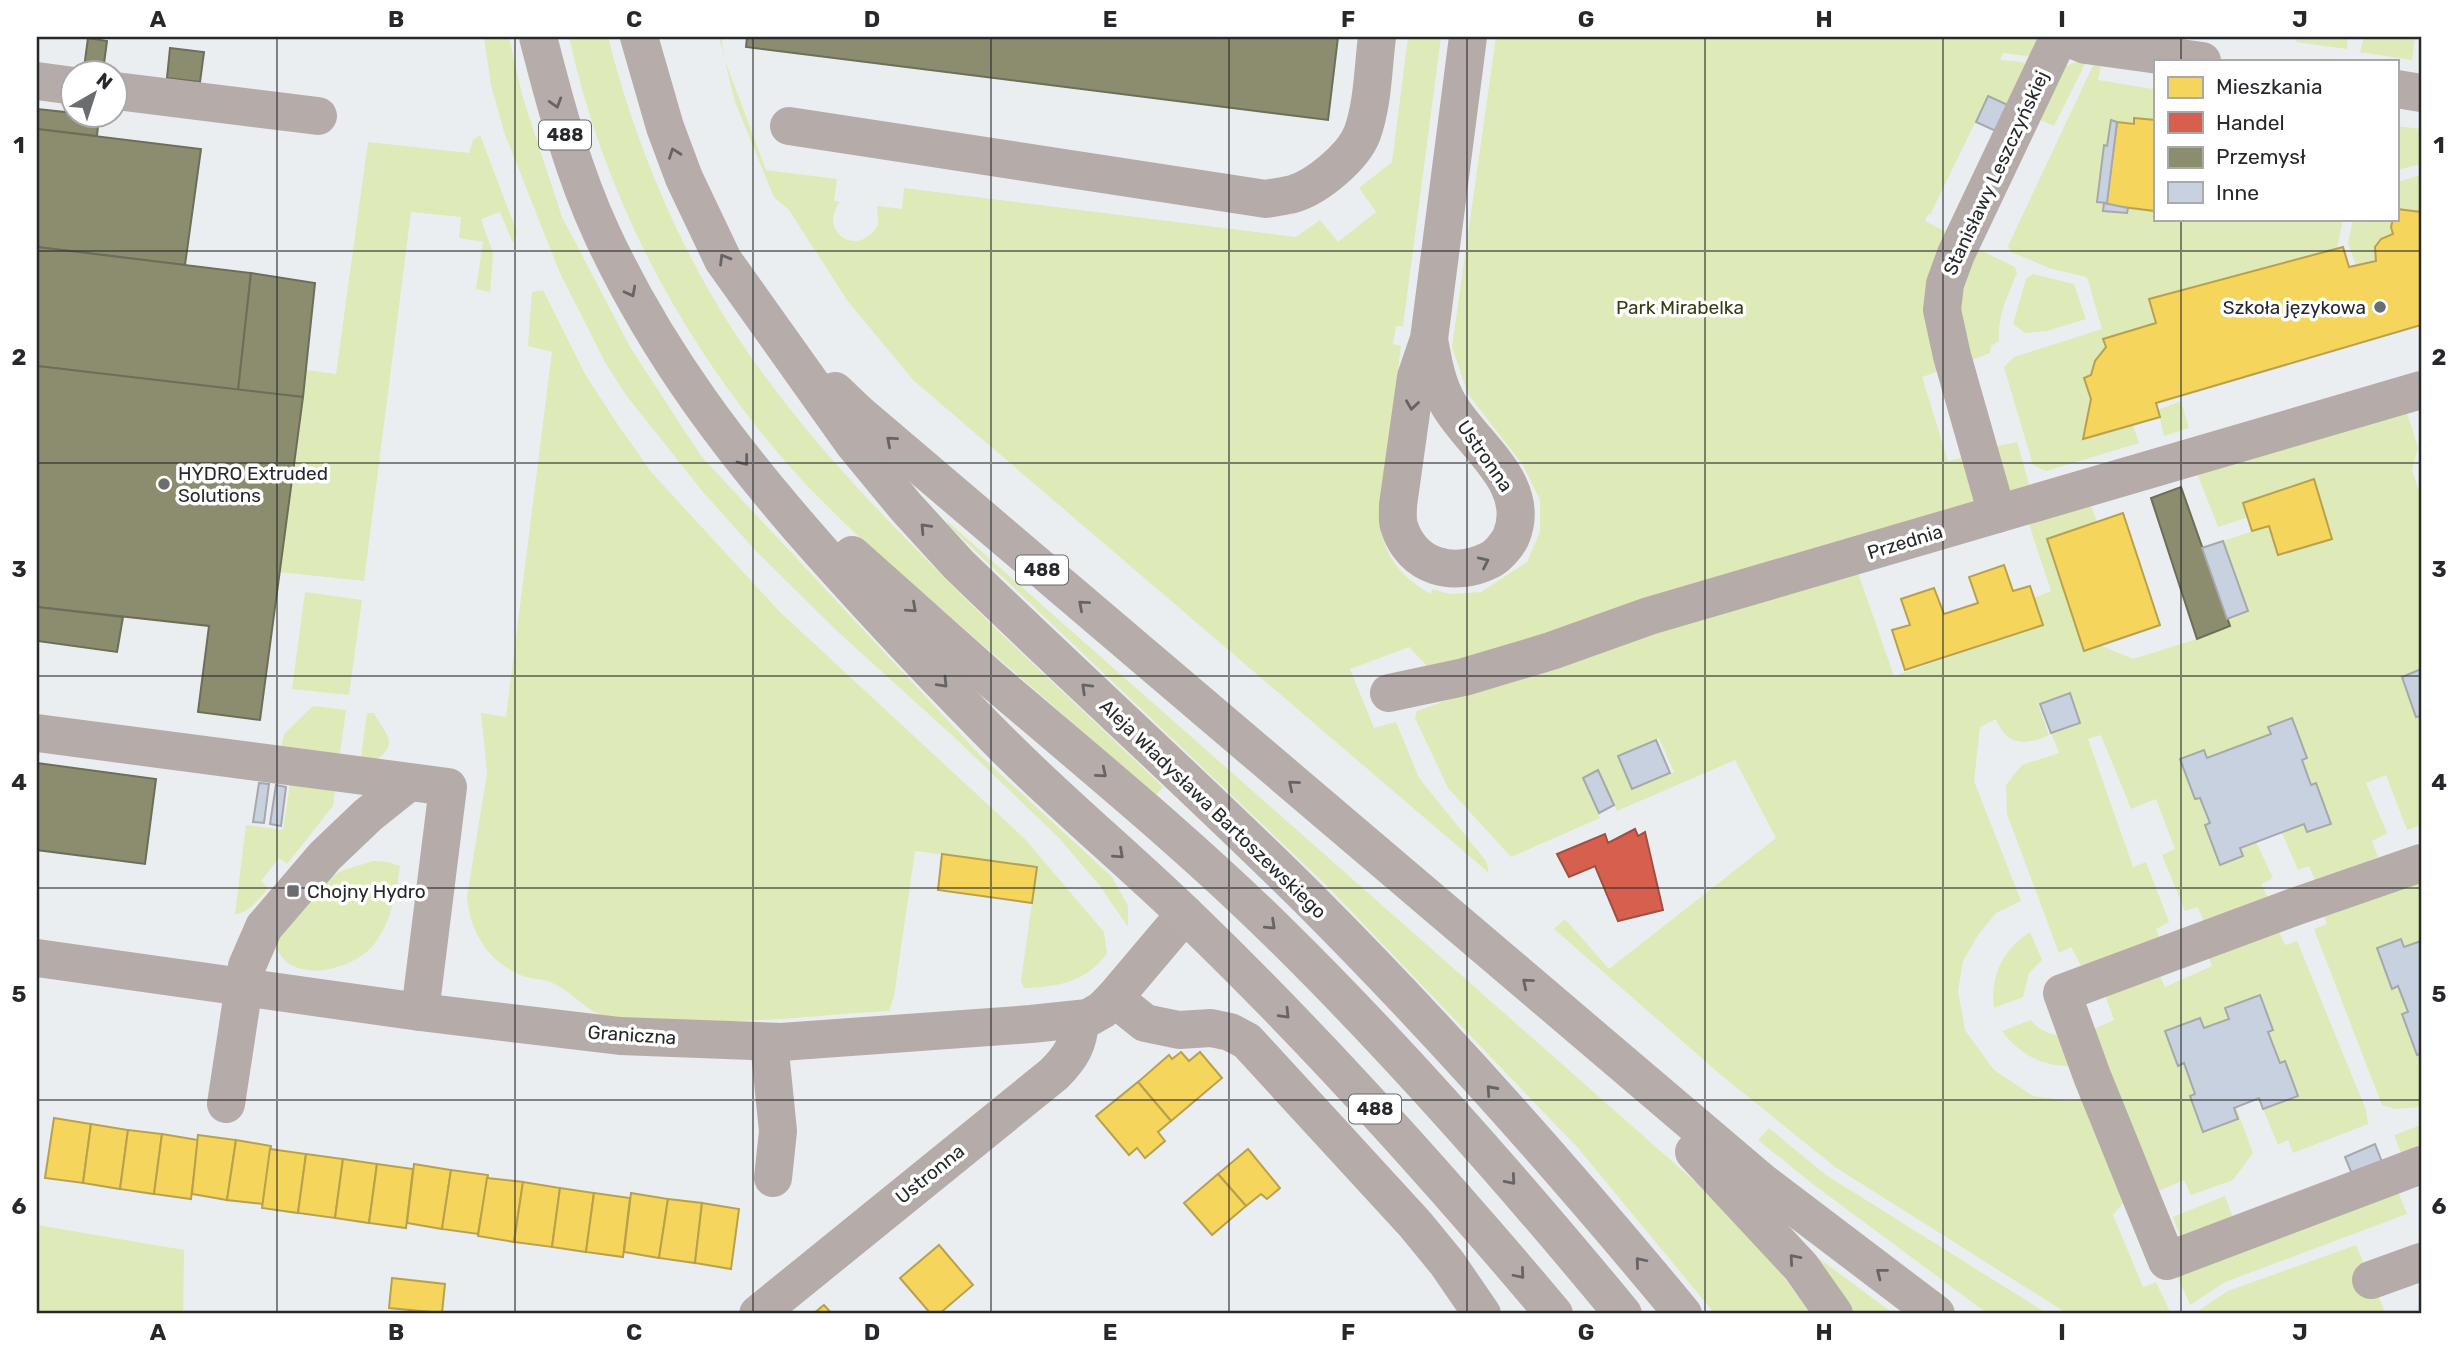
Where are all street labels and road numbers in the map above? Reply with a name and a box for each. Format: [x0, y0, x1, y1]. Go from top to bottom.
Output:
street label: Stanisławy Leszczyńskiej [1938, 67, 2054, 279]
road number: 488 [539, 120, 591, 150]
street label: Ustronna [1452, 416, 1518, 496]
street label: Przednia [1865, 520, 1945, 564]
road number: 488 [1016, 556, 1068, 584]
street label: Aleja Władysława Bartoszewskiego [1095, 694, 1331, 924]
street label: Graniczna [587, 1020, 677, 1050]
road number: 488 [1349, 1094, 1401, 1124]
street label: Ustronna [891, 1139, 969, 1209]

